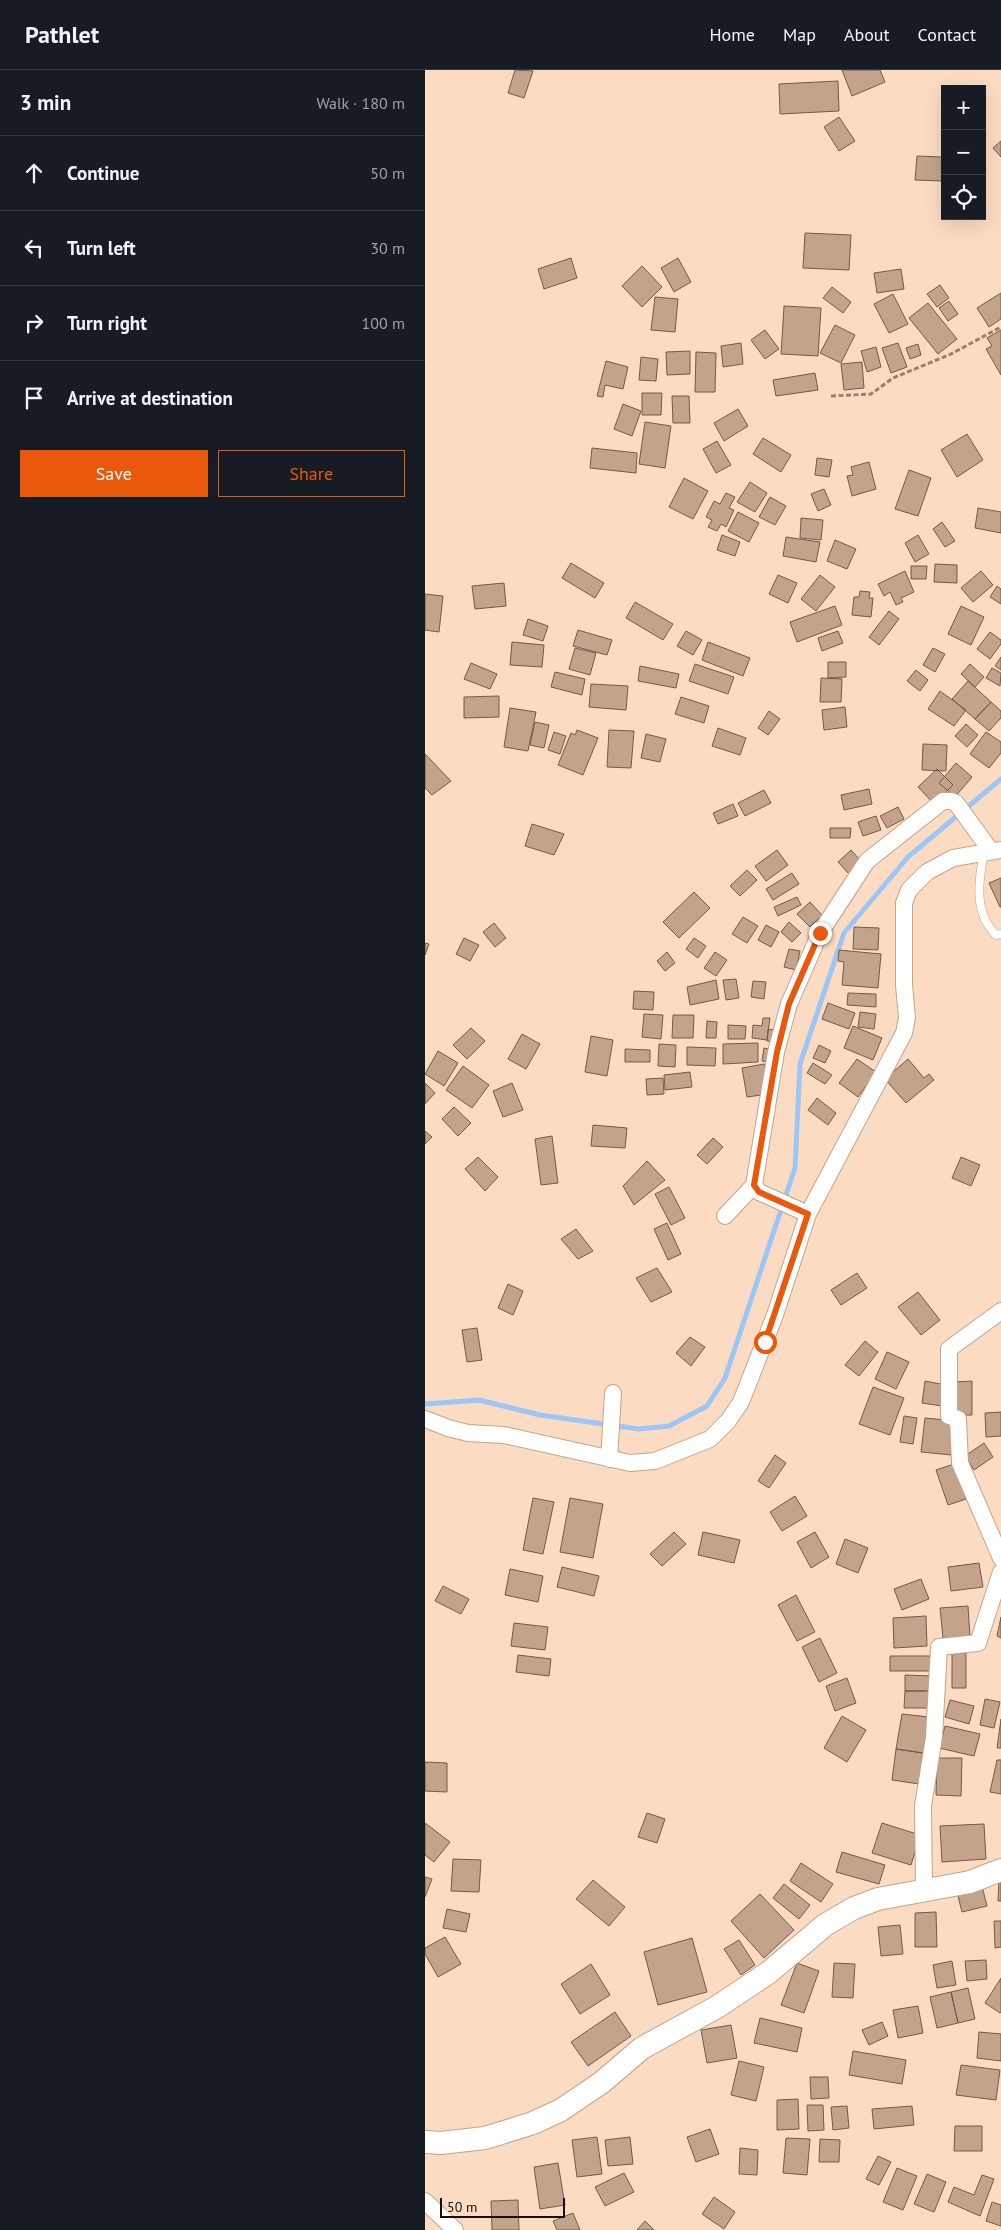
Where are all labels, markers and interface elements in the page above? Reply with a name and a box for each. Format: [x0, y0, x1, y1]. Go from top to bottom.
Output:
text: Pathlet [25, 19, 99, 50]
text: Home [709, 23, 755, 46]
text: Map [783, 23, 816, 46]
text: About [844, 23, 890, 46]
text: Contact [918, 23, 976, 46]
map controls [941, 85, 986, 220]
button: + [941, 85, 986, 130]
text: 3 min [20, 89, 71, 116]
text: Walk · 180 m [316, 93, 405, 113]
button: − [941, 130, 986, 175]
icon: ahead [20, 159, 48, 187]
text: Continue [67, 161, 139, 185]
text: 50 m [370, 163, 405, 183]
button: locate [941, 175, 986, 220]
icon: left [20, 234, 48, 262]
text: Turn left [67, 236, 136, 260]
text: 30 m [370, 238, 405, 258]
icon: right [20, 309, 48, 337]
text: Turn right [67, 311, 147, 335]
text: 100 m [362, 313, 405, 333]
icon: arrive [20, 384, 48, 412]
text: Arrive at destination [67, 386, 233, 410]
button: Save [20, 450, 208, 497]
button: Share [218, 450, 405, 497]
route end [809, 922, 832, 945]
route start [754, 1331, 777, 1354]
scale bar [440, 2195, 565, 2218]
text: 50 m [447, 2198, 477, 2216]

